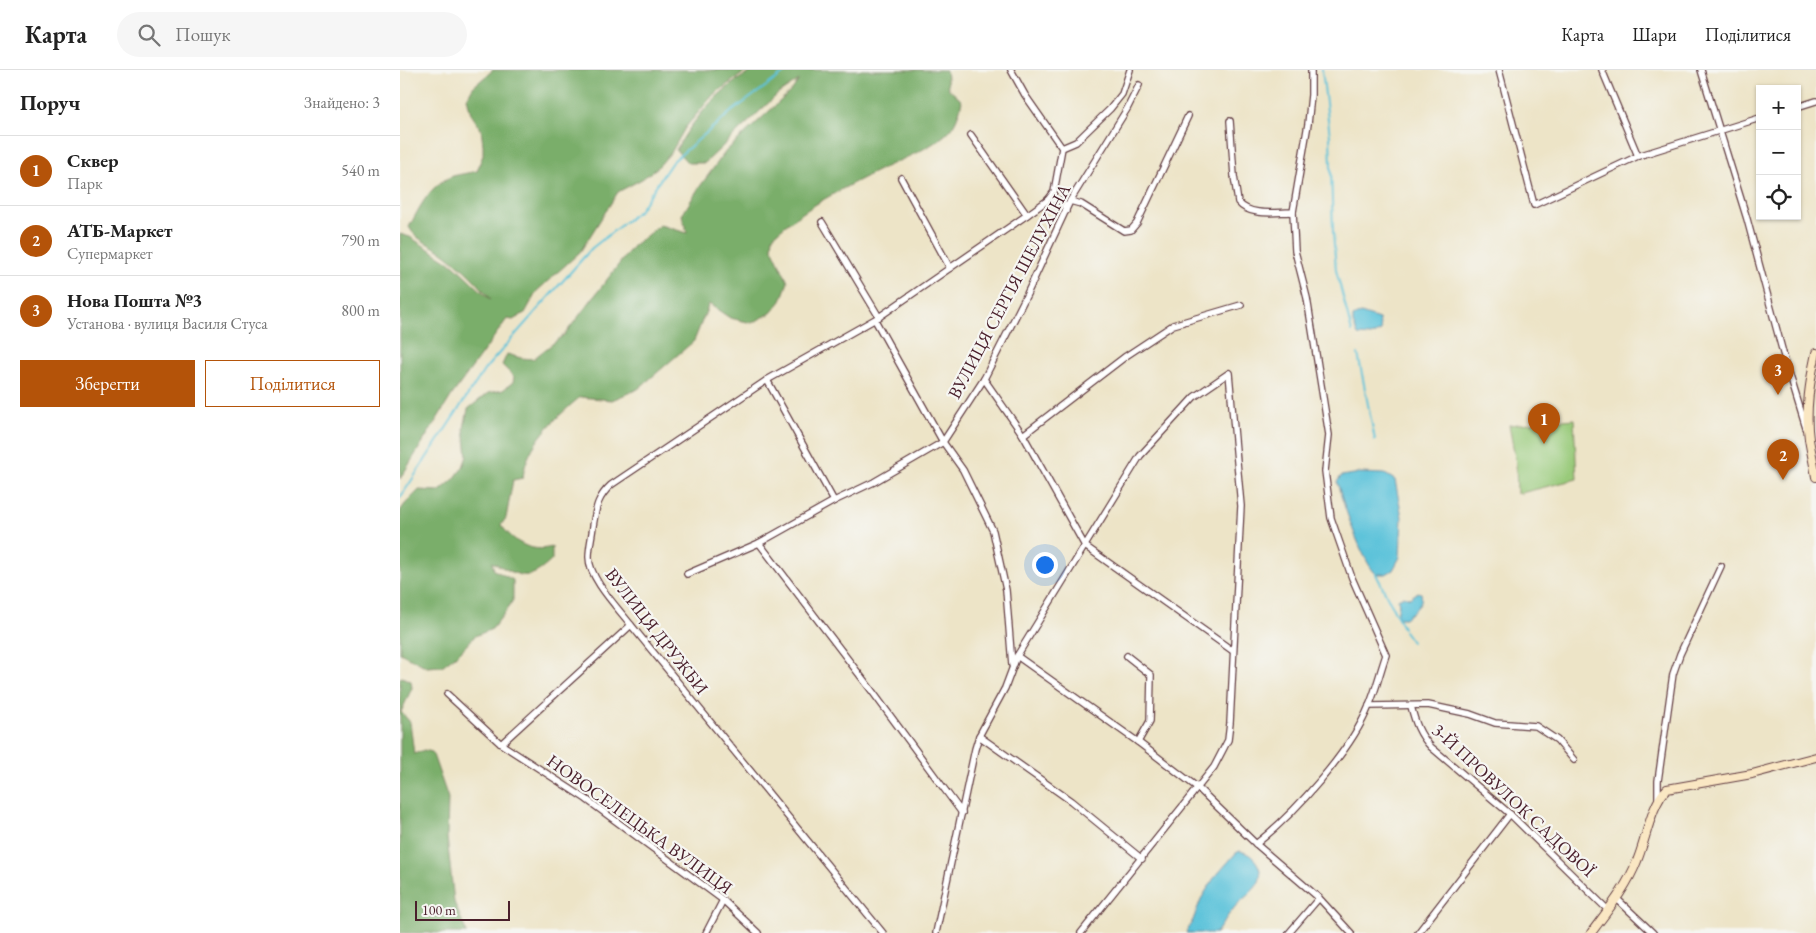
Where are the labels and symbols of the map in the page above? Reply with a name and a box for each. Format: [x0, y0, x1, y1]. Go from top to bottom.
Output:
street label: ВУЛИЦЯ СЕРГІЯ ШЕЛУХІНА [942, 179, 1076, 402]
pin: 3 [1762, 354, 1794, 395]
pin: 1 [1528, 403, 1560, 444]
pin: 2 [1767, 439, 1799, 480]
your location [1032, 552, 1058, 578]
street label: ВУЛИЦЯ ДРУЖБИ [600, 563, 714, 699]
street label: 3-Й ПРОВУЛОК САДОВОЇ [1428, 718, 1600, 882]
street label: НОВОСЕЛЕЦЬКА ВУЛИЦЯ [543, 749, 737, 899]
scale bar [415, 898, 510, 921]

